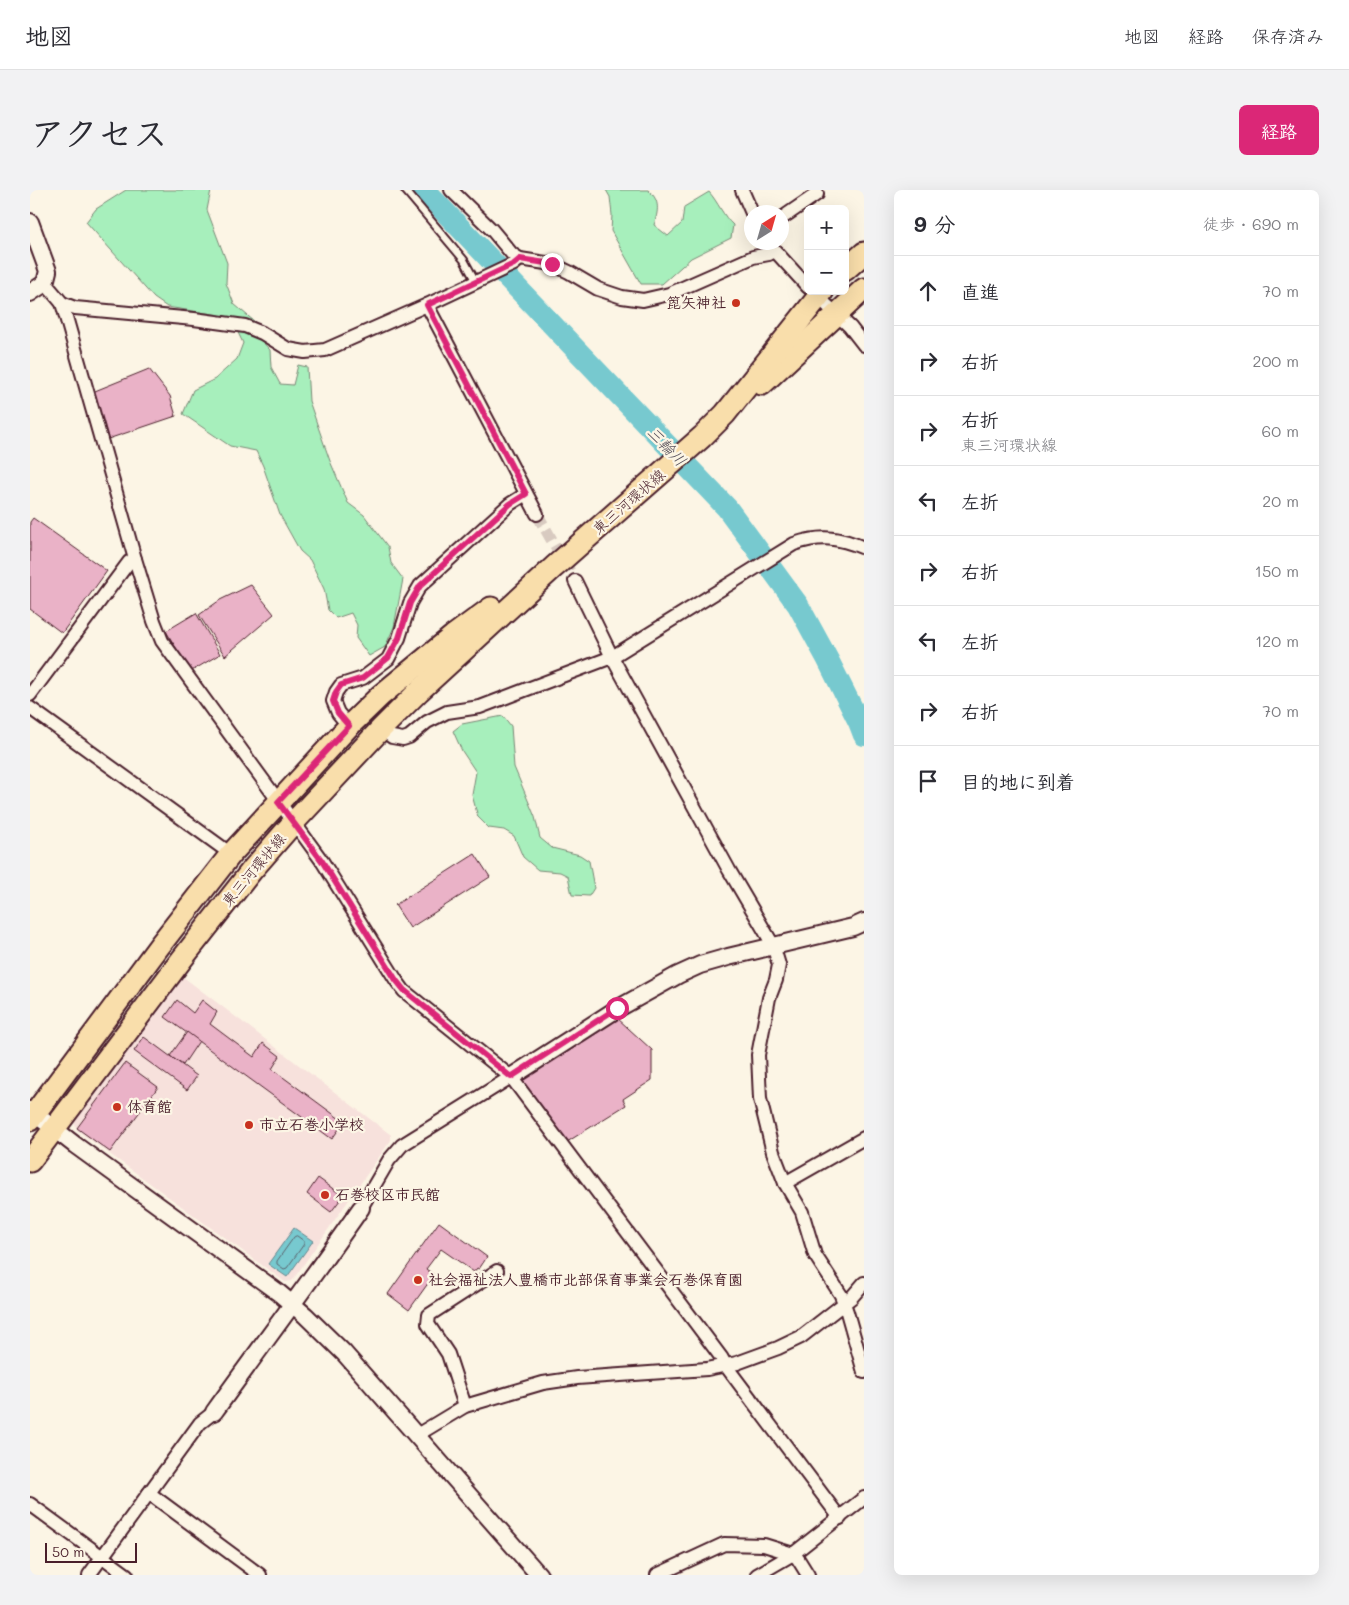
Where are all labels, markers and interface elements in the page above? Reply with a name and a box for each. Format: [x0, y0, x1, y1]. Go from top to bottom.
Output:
text: 地図 [25, 20, 73, 51]
text: 地図 [1124, 24, 1160, 48]
text: 経路 [1188, 24, 1224, 48]
text: 保存済み [1252, 24, 1324, 48]
button: 経路 [1239, 105, 1319, 155]
text: アクセス [30, 109, 168, 155]
north arrow [744, 205, 789, 250]
map controls [804, 205, 849, 295]
button: + [804, 205, 849, 250]
text: 9 分 [914, 210, 955, 237]
text: 徒歩 · 690 m [1203, 213, 1299, 234]
button: − [804, 250, 849, 295]
route end [541, 253, 564, 276]
icon: ahead [914, 277, 942, 305]
text: 直進 [961, 279, 999, 304]
text: 70 m [1262, 280, 1299, 301]
place label: 箆矢神社 [666, 292, 726, 312]
marker: 箆矢神社 [730, 297, 742, 309]
icon: right [914, 347, 942, 375]
text: 右折 [961, 349, 999, 374]
text: 200 m [1252, 350, 1299, 371]
text: 右折 [961, 407, 999, 432]
icon: right [914, 417, 942, 445]
text: 60 m [1262, 420, 1299, 441]
water label: 三輪川 [643, 421, 692, 470]
text: 東三河環状線 [961, 434, 1057, 455]
street label: 東三河環状線 [588, 464, 669, 538]
icon: left [914, 487, 942, 515]
text: 左折 [961, 489, 999, 514]
text: 20 m [1262, 490, 1299, 511]
icon: right [914, 557, 942, 585]
text: 右折 [961, 559, 999, 584]
text: 150 m [1255, 560, 1299, 581]
icon: left [914, 627, 942, 655]
text: 左折 [961, 629, 999, 654]
text: 120 m [1255, 630, 1299, 651]
icon: right [914, 697, 942, 725]
text: 右折 [961, 699, 999, 724]
text: 70 m [1262, 700, 1299, 721]
icon: arrive [914, 767, 942, 795]
text: 目的地に到着 [961, 769, 1075, 794]
street label: 東三河環状線 [217, 828, 290, 910]
route start [606, 997, 629, 1020]
place label: 体育館 [127, 1096, 172, 1116]
marker: 体育館 [111, 1101, 123, 1113]
place label: 市立石巻小学校 [259, 1114, 364, 1134]
marker: 市立石巻小学校 [243, 1119, 255, 1131]
place label: 石巻校区市民館 [335, 1184, 440, 1204]
marker: 石巻校区市民館 [319, 1189, 331, 1201]
place label: 社会福祉法人豊橋市北部保育事業会石巻保育園 [428, 1269, 743, 1289]
marker: 社会福祉法人豊橋市北部保育事業会石巻保育園 [412, 1274, 424, 1286]
scale bar [45, 1540, 138, 1563]
text: 50 m [52, 1542, 84, 1561]

